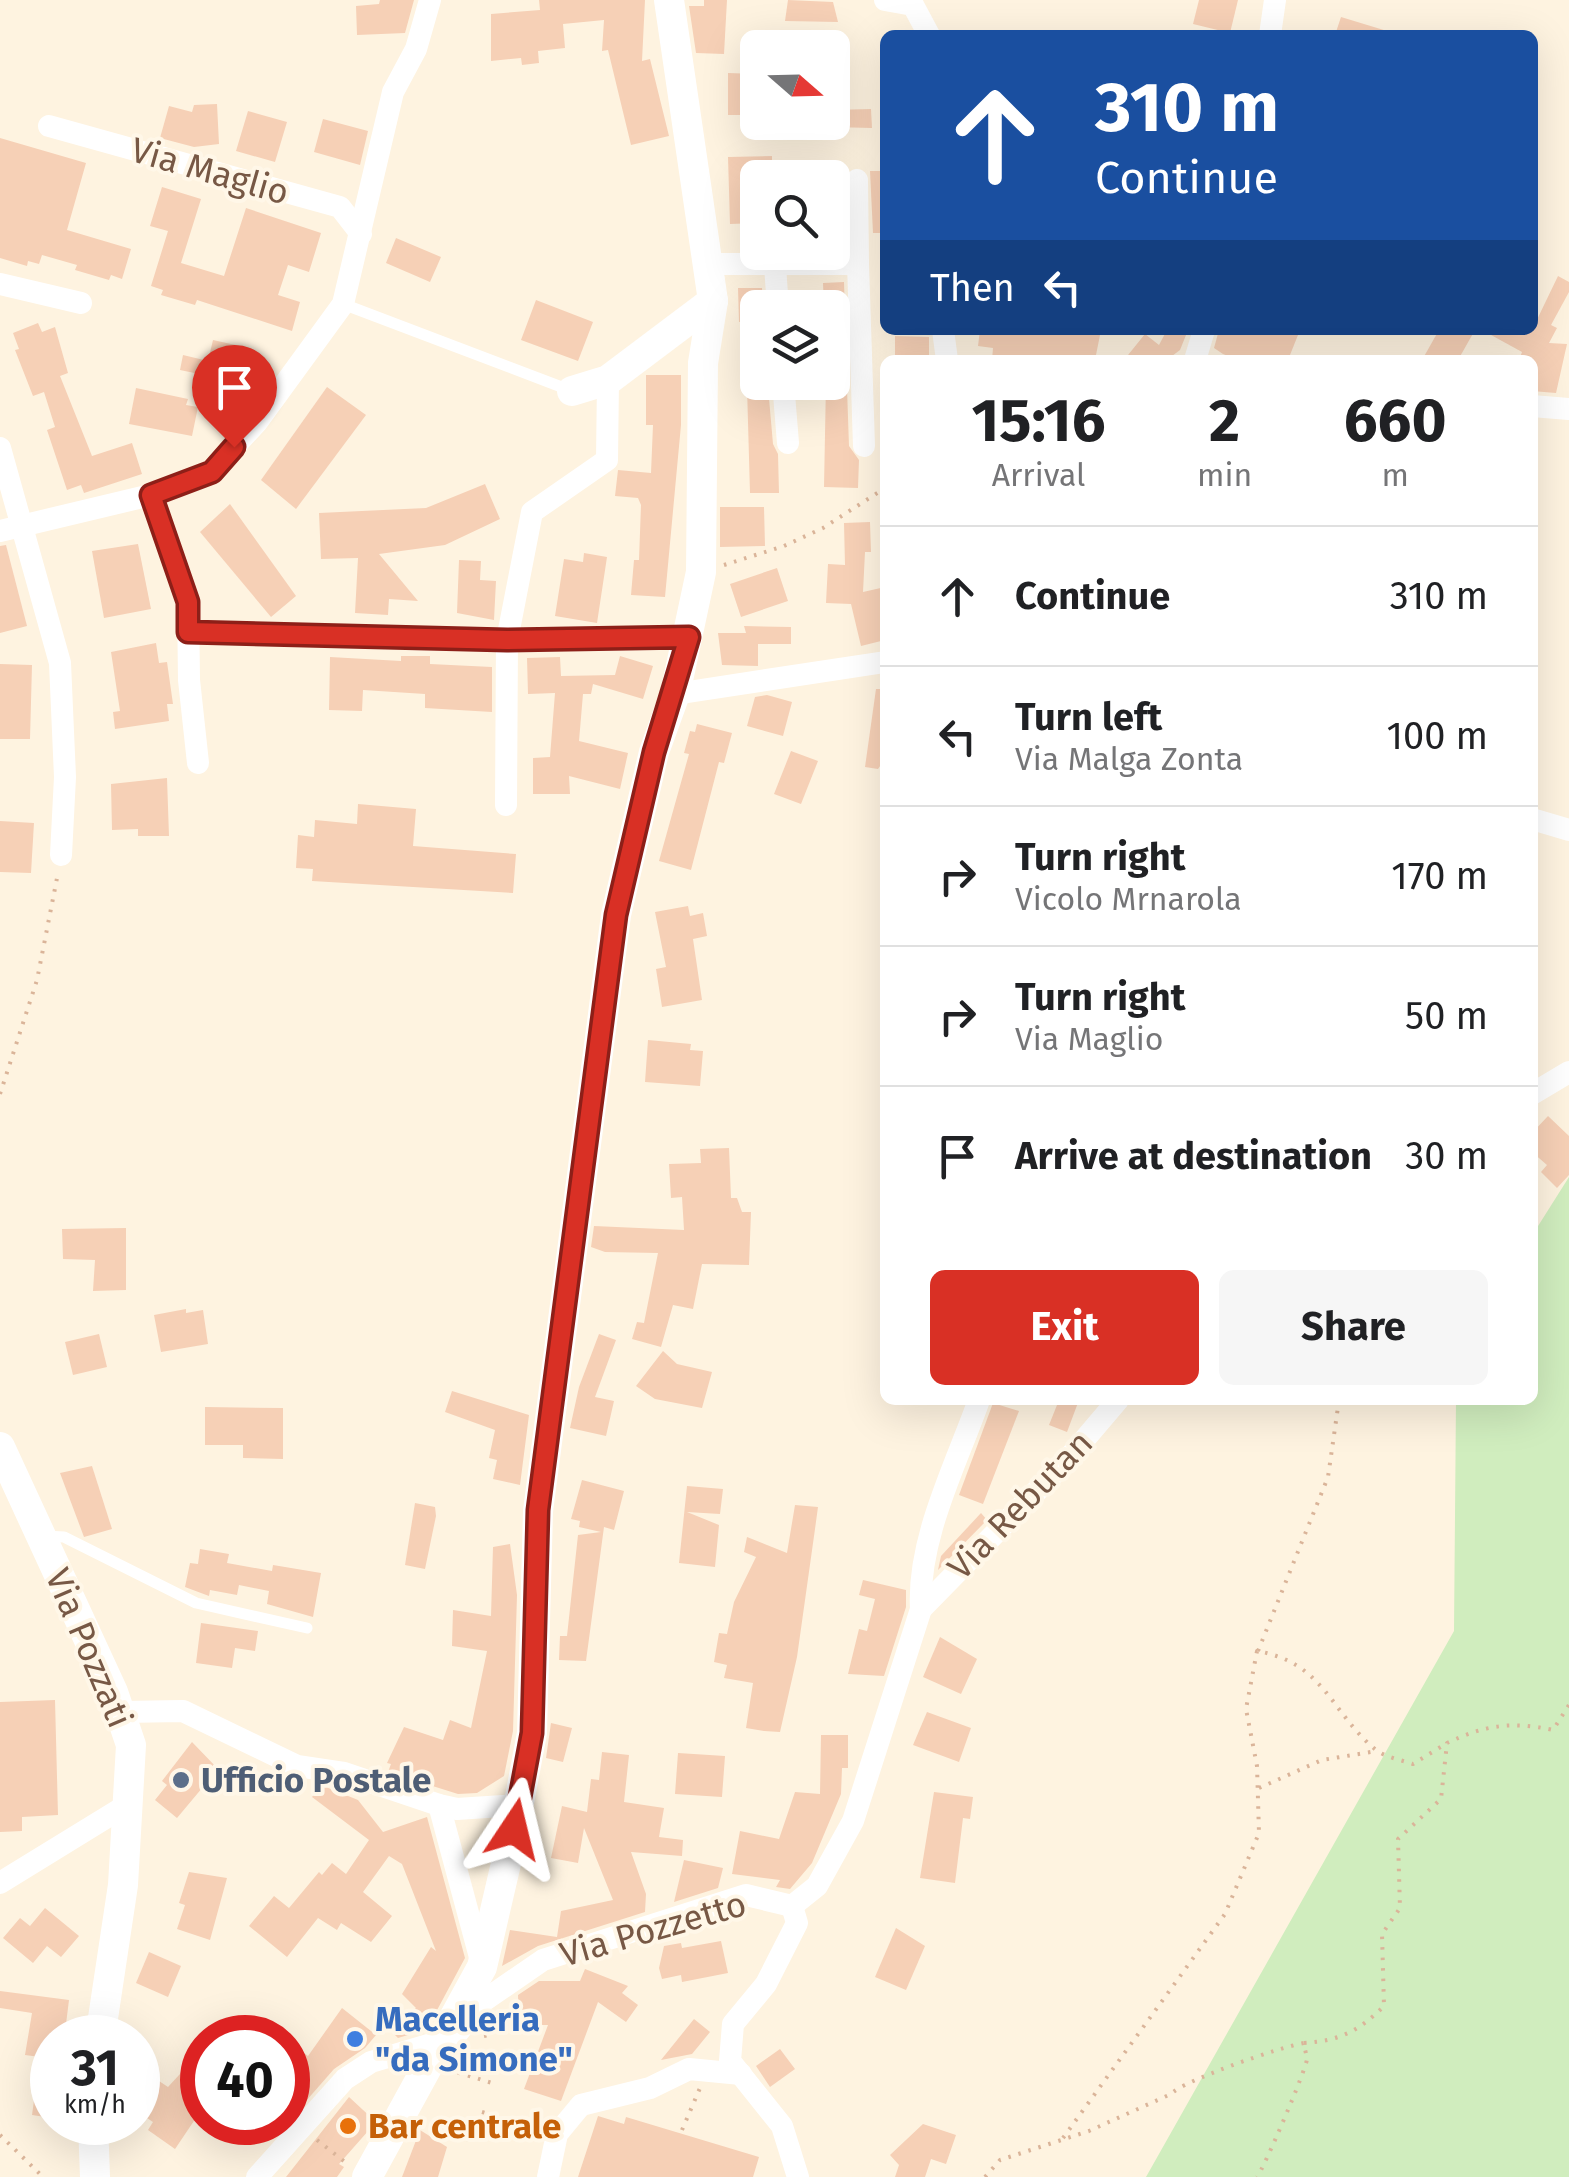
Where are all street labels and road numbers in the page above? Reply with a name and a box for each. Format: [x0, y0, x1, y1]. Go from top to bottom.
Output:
street label: Via Maglio [126, 128, 294, 214]
street label: Via Rebutan [939, 1422, 1101, 1588]
street label: Via Pozzati [37, 1562, 141, 1734]
street label: Via Pozzetto [555, 1882, 751, 1976]

